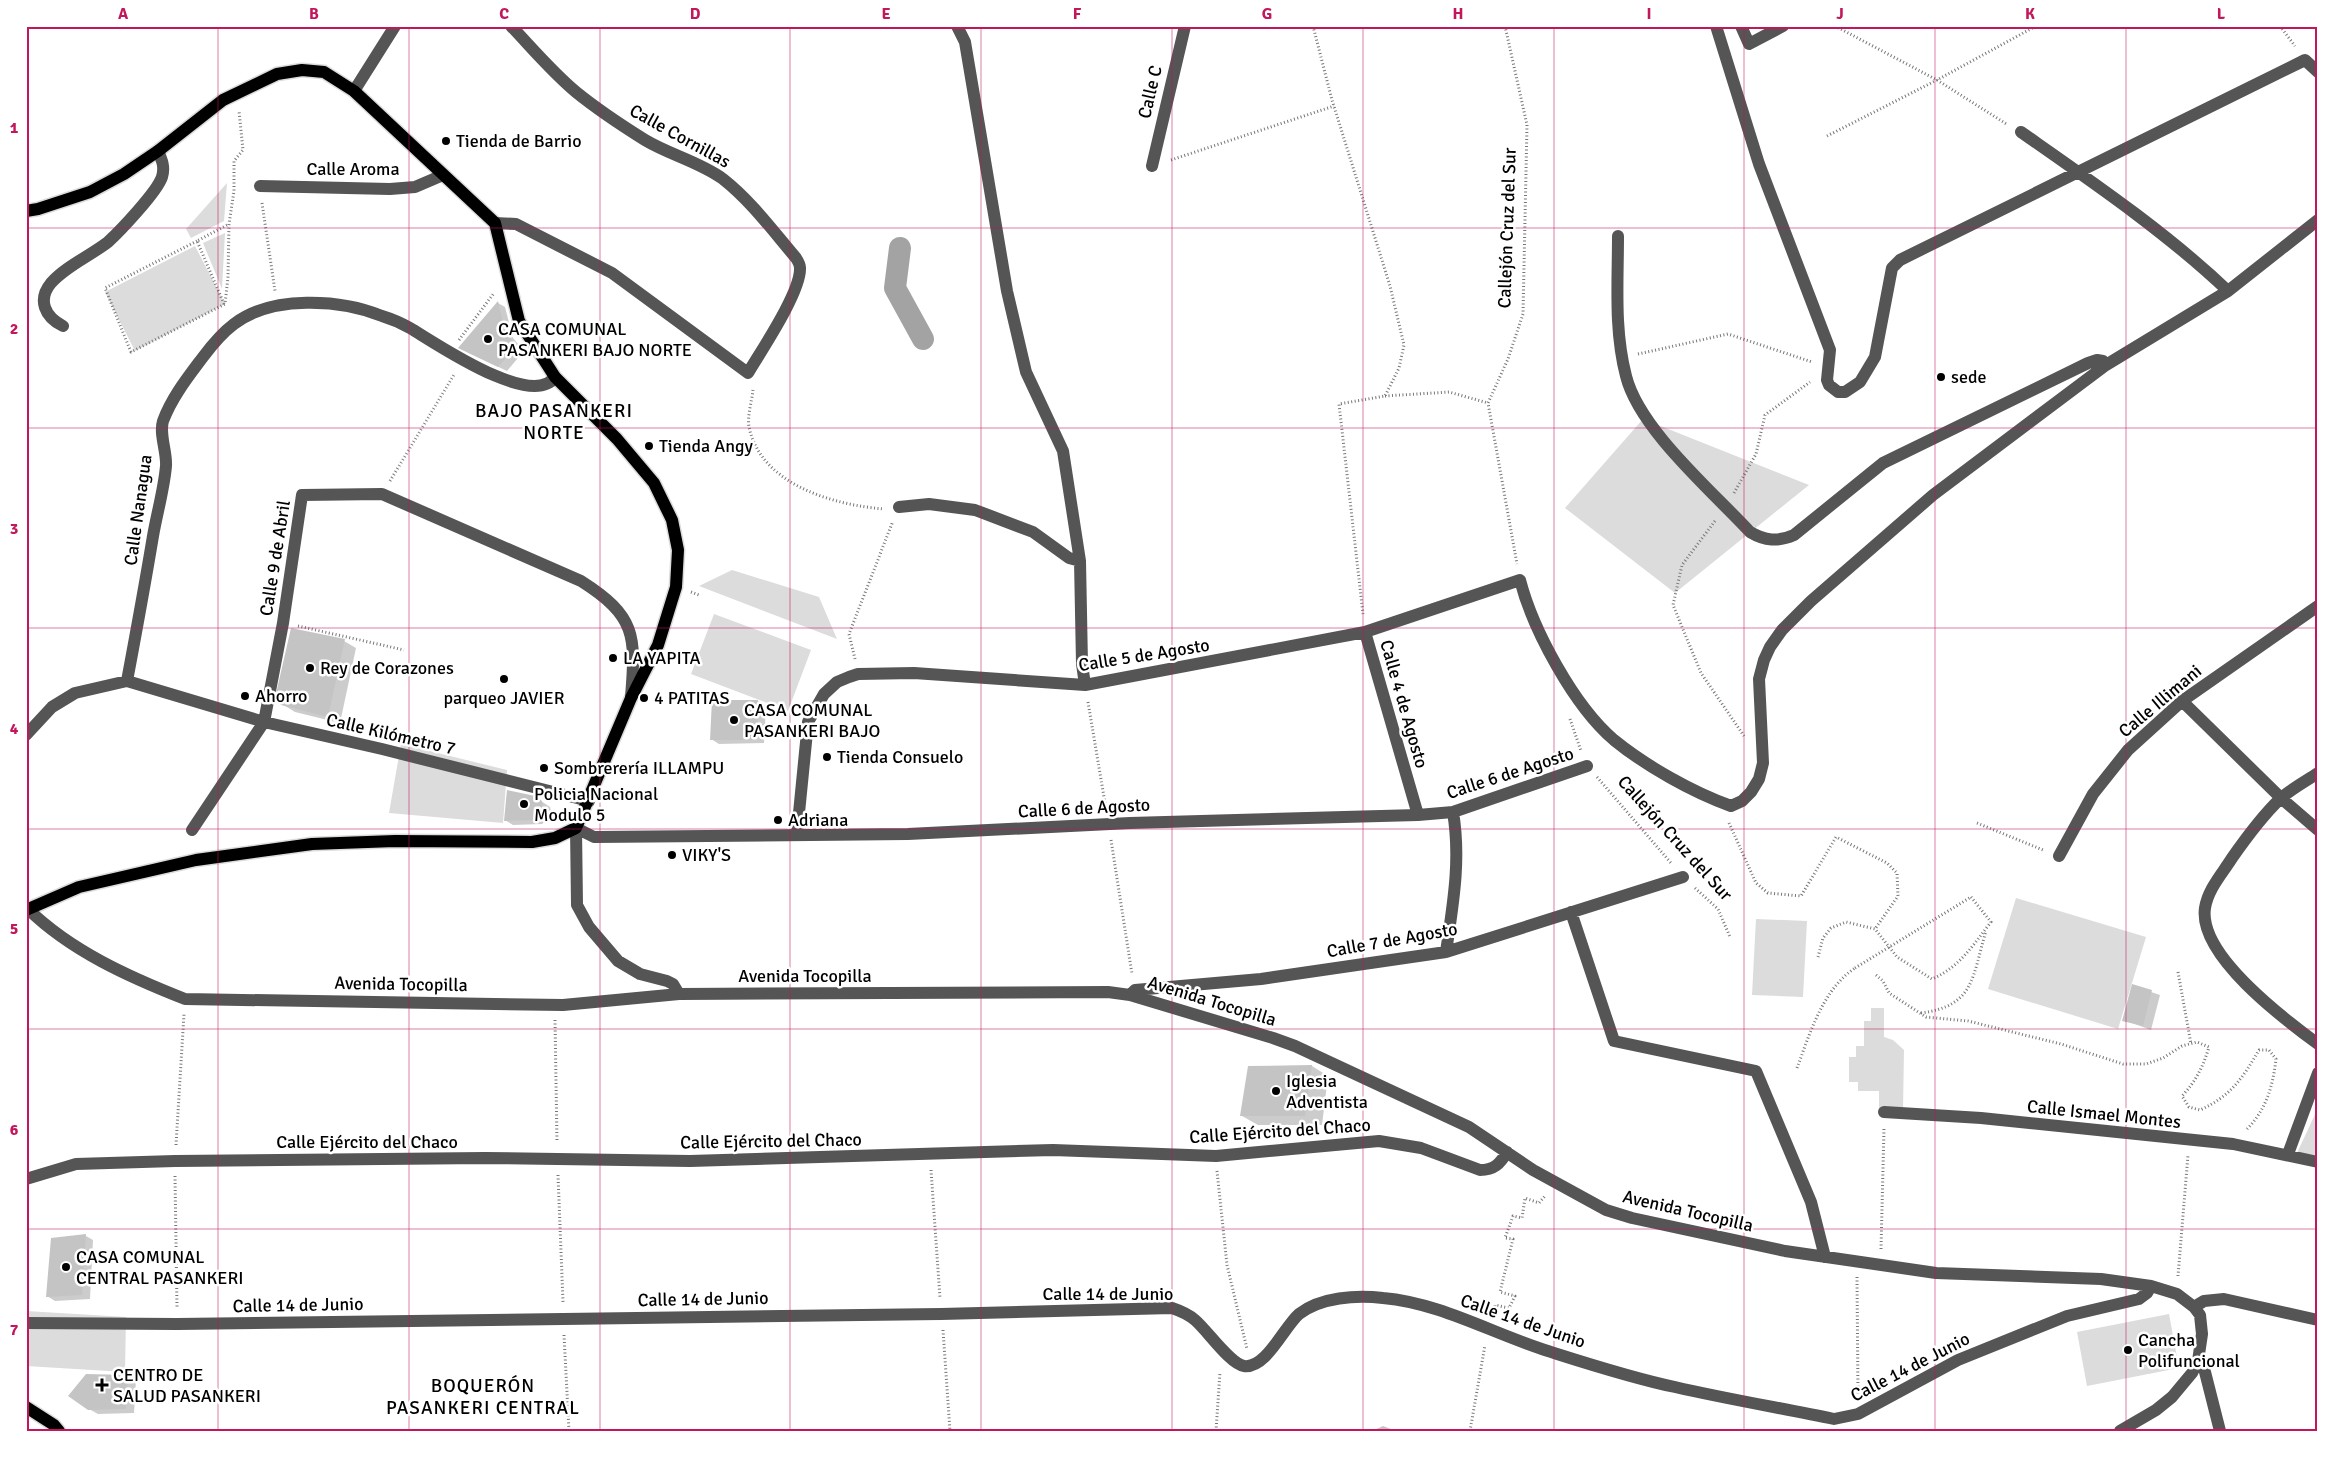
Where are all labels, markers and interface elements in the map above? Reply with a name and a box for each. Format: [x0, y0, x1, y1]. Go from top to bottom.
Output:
text: A [118, 4, 129, 24]
text: B [309, 4, 319, 24]
text: C [499, 4, 509, 24]
text: D [690, 4, 701, 24]
text: E [881, 4, 891, 24]
text: F [1073, 4, 1082, 24]
text: G [1262, 4, 1272, 24]
text: H [1453, 4, 1463, 24]
text: I [1646, 4, 1652, 24]
text: J [1836, 4, 1844, 24]
text: K [2025, 4, 2035, 24]
text: L [2217, 4, 2226, 24]
street label: Calle C [1133, 63, 1167, 121]
street label: Calle Cornillas [626, 99, 734, 173]
text: 1 [10, 118, 19, 138]
place label: Tienda de Barrio [456, 130, 582, 152]
marker: Tienda de Barrio [440, 135, 452, 147]
street label: Callejón Cruz del Sur [1493, 147, 1521, 309]
street label: Calle Aroma [306, 158, 400, 180]
place label: CASA COMUNAL PASANKERI BAJO NORTE [498, 318, 692, 361]
text: 2 [10, 319, 18, 339]
marker: CASA COMUNAL PASANKERI BAJO NORTE [482, 333, 494, 345]
place label: sede [1951, 366, 1986, 388]
marker: sede [1935, 371, 1947, 383]
district label: BAJO PASANKERI NORTE [475, 399, 633, 445]
place label: Tienda Angy [659, 435, 754, 457]
marker: Tienda Angy [643, 440, 655, 452]
street label: Calle Nanagua [119, 453, 157, 567]
street label: Calle 9 de Abril [255, 499, 295, 617]
text: 3 [10, 519, 18, 539]
street label: Calle 5 de Agosto [1077, 634, 1211, 676]
street label: Calle 4 de Agosto [1375, 637, 1433, 771]
place label: LA YAPITA [623, 647, 701, 669]
marker: LA YAPITA [607, 652, 619, 664]
place label: Rey de Corazones [320, 657, 454, 679]
street label: Calle Illimani [2114, 660, 2206, 742]
marker: Rey de Corazones [304, 662, 316, 674]
marker: parqueo JAVIER [498, 673, 510, 685]
place label: Ahorro [255, 685, 307, 707]
place label: parqueo JAVIER [443, 687, 565, 709]
place label: 4 PATITAS [654, 687, 730, 709]
marker: Ahorro [239, 690, 251, 702]
marker: 4 PATITAS [638, 692, 650, 704]
place label: CASA COMUNAL PASANKERI BAJO [744, 699, 880, 742]
street label: Calle Kilómetro 7 [324, 708, 458, 760]
marker: CASA COMUNAL PASANKERI BAJO [728, 714, 740, 726]
text: 4 [10, 719, 19, 739]
street label: Calle 6 de Agosto [1444, 742, 1576, 804]
place label: Tienda Consuelo [837, 746, 963, 768]
marker: Tienda Consuelo [821, 751, 833, 763]
place label: Sombrerería ILLAMPU [554, 757, 724, 779]
marker: Sombrerería ILLAMPU [538, 762, 550, 774]
street label: Callejón Cruz del Sur [1613, 771, 1737, 905]
place label: Policia Nacional Modulo 5 [534, 783, 658, 826]
street label: Calle 6 de Agosto [1017, 794, 1151, 822]
marker: Policia Nacional Modulo 5 [518, 798, 530, 810]
place label: Adriana [788, 809, 848, 831]
marker: Adriana [772, 814, 784, 826]
place label: VIKY'S [682, 844, 731, 866]
marker: VIKY'S [666, 849, 678, 861]
street label: Calle 7 de Agosto [1325, 918, 1459, 962]
text: 5 [10, 919, 18, 939]
street label: Avenida Tocopilla [738, 965, 872, 987]
street label: Avenida Tocopilla [1145, 971, 1279, 1031]
street label: Avenida Tocopilla [334, 972, 468, 996]
place label: Iglesia Adventista [1286, 1070, 1368, 1113]
marker: Iglesia Adventista [1270, 1085, 1282, 1097]
street label: Calle Ismael Montes [2026, 1095, 2182, 1133]
street label: Calle Ejército del Chaco [1189, 1114, 1371, 1148]
text: 6 [10, 1120, 19, 1140]
street label: Calle Ejército del Chaco [680, 1128, 862, 1154]
street label: Calle Ejército del Chaco [276, 1131, 458, 1153]
street label: Avenida Tocopilla [1621, 1185, 1755, 1237]
place label: CASA COMUNAL CENTRAL PASANKERI [76, 1246, 244, 1289]
marker: CASA COMUNAL CENTRAL PASANKERI [60, 1261, 72, 1273]
street label: Calle 14 de Junio [1043, 1283, 1173, 1305]
street label: Calle 14 de Junio [637, 1287, 769, 1311]
street label: Calle 14 de Junio [1458, 1289, 1588, 1353]
street label: Calle 14 de Junio [232, 1293, 364, 1317]
text: 7 [10, 1320, 19, 1340]
street label: Calle 14 de Junio [1847, 1327, 1973, 1407]
place label: Cancha Polifuncional [2138, 1329, 2240, 1372]
marker: Cancha Polifuncional [2122, 1344, 2134, 1356]
place label: CENTRO DE SALUD PASANKERI [113, 1364, 261, 1407]
district label: BOQUERÓN PASANKERI CENTRAL [386, 1374, 580, 1420]
marker: CENTRO DE SALUD PASANKERI [95, 1378, 109, 1392]

